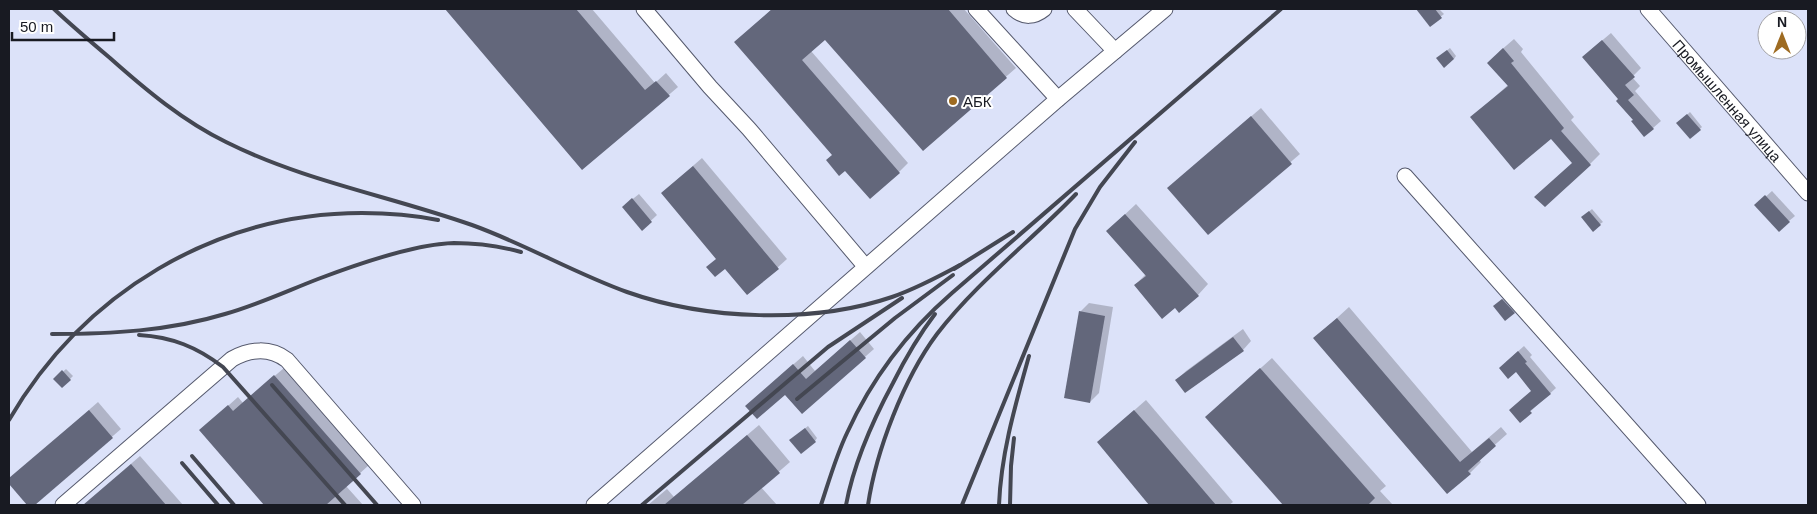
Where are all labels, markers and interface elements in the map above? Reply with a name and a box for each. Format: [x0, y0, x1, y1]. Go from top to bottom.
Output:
scale bar [12, 10, 115, 42]
north arrow [1757, 10, 1807, 60]
text: N [1777, 14, 1787, 30]
text: 50 m [20, 18, 53, 35]
street label: Промышленная улица [1670, 36, 1785, 165]
place label: АБК [963, 93, 992, 110]
marker: АБК [947, 95, 959, 107]

